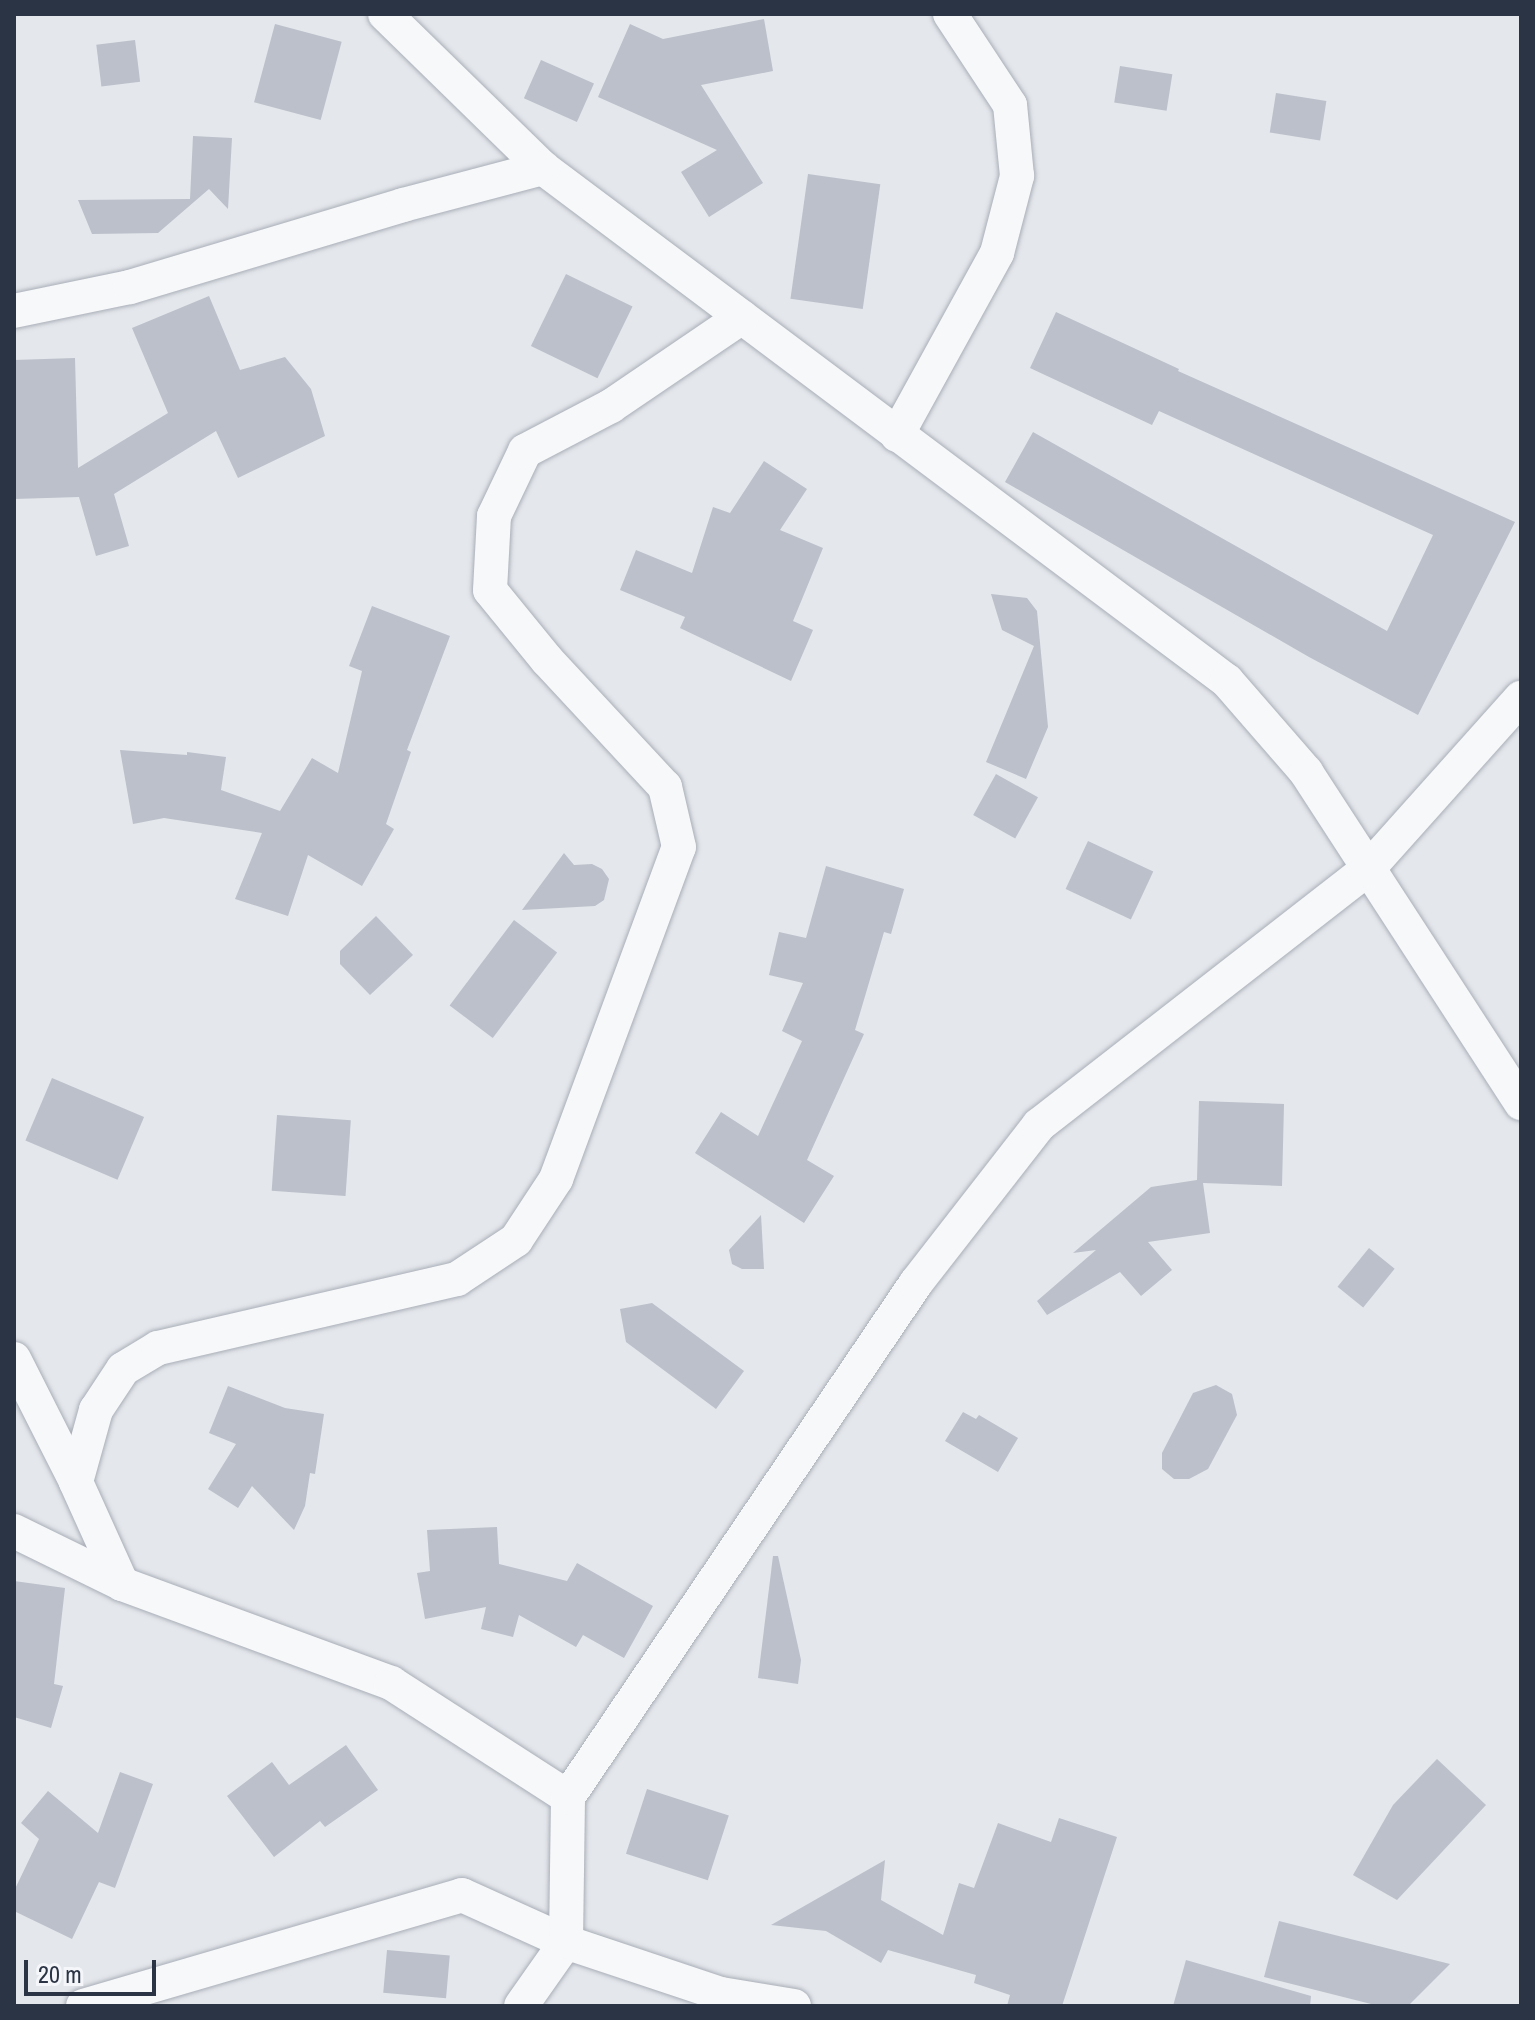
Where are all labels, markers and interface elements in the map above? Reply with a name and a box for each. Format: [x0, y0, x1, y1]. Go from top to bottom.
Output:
scale bar [28, 1944, 160, 1994]
text: 20 m [38, 1958, 82, 1990]

